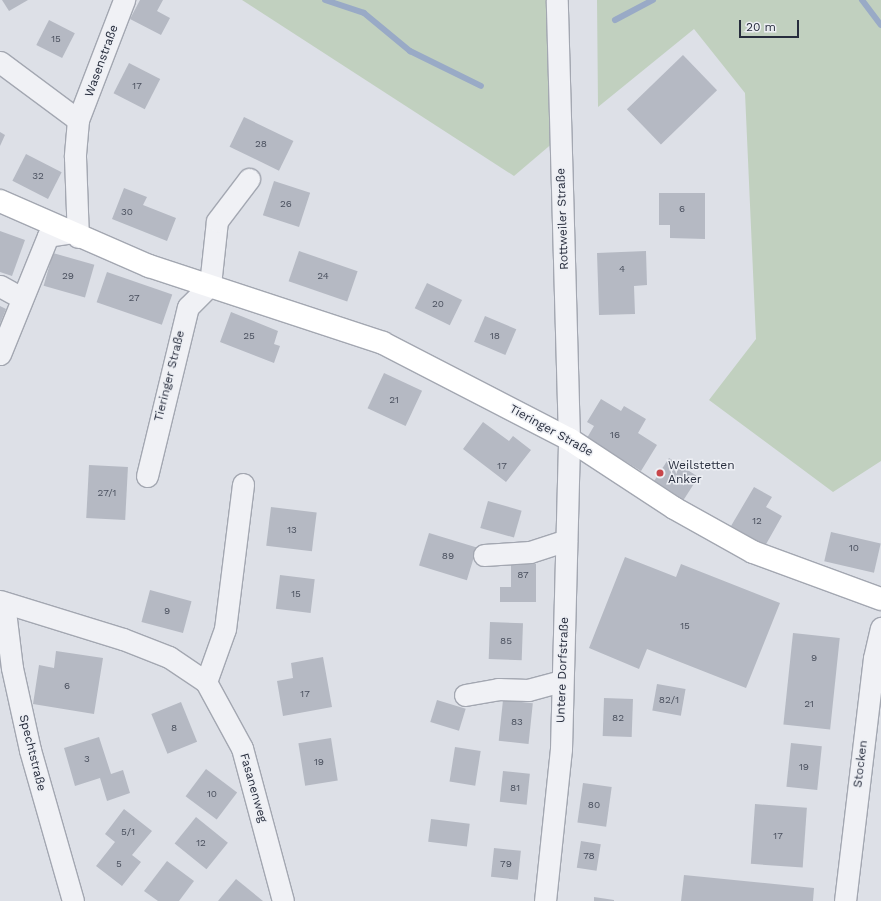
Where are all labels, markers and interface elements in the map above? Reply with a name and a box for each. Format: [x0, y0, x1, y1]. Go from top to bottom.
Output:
scale bar [741, 12, 801, 38]
text: 20 m [746, 20, 776, 34]
street label: Wasenstraße [82, 23, 122, 99]
house number: 15 [51, 33, 61, 45]
house number: 17 [132, 80, 142, 92]
house number: 28 [255, 138, 267, 150]
street label: Rottweiler Straße [554, 168, 572, 270]
house number: 32 [32, 170, 44, 182]
house number: 26 [280, 198, 292, 210]
house number: 6 [679, 203, 685, 215]
house number: 30 [121, 206, 133, 218]
house number: 4 [619, 263, 625, 275]
house number: 29 [62, 270, 74, 282]
house number: 24 [317, 270, 329, 282]
house number: 27 [128, 292, 140, 304]
house number: 20 [432, 298, 444, 310]
street label: Tieringer Straße [152, 329, 188, 423]
house number: 25 [243, 330, 255, 342]
house number: 18 [490, 330, 500, 342]
house number: 21 [389, 394, 399, 406]
street label: Tieringer Straße [507, 402, 595, 460]
house number: 16 [610, 429, 620, 441]
place label: Weilstetten Anker [668, 459, 735, 487]
house number: 17 [497, 460, 507, 472]
marker: Weilstetten Anker [655, 468, 665, 478]
house number: 27/1 [98, 487, 116, 499]
house number: 12 [752, 515, 762, 527]
house number: 13 [287, 524, 297, 536]
house number: 10 [849, 542, 859, 554]
house number: 89 [442, 550, 454, 562]
house number: 87 [517, 569, 529, 581]
house number: 15 [291, 588, 301, 600]
house number: 9 [164, 605, 170, 617]
street label: Untere Dorfstraße [554, 617, 572, 723]
house number: 15 [680, 620, 690, 632]
house number: 85 [500, 635, 512, 647]
house number: 9 [811, 652, 817, 664]
house number: 6 [64, 680, 70, 692]
house number: 17 [300, 688, 310, 700]
house number: 82/1 [659, 694, 679, 706]
house number: 21 [804, 698, 814, 710]
house number: 82 [612, 712, 624, 724]
street label: Spechtstraße [16, 713, 48, 793]
house number: 83 [511, 716, 523, 728]
house number: 8 [171, 722, 177, 734]
street label: Stocken [851, 740, 871, 788]
street label: Fasanenweg [236, 752, 270, 824]
house number: 3 [84, 753, 90, 765]
house number: 19 [314, 756, 324, 768]
house number: 19 [799, 761, 809, 773]
house number: 81 [510, 782, 520, 794]
house number: 10 [207, 788, 217, 800]
house number: 80 [588, 799, 600, 811]
house number: 5/1 [121, 826, 135, 838]
house number: 17 [773, 830, 783, 842]
house number: 12 [196, 837, 206, 849]
house number: 78 [583, 850, 595, 862]
house number: 5 [116, 858, 122, 870]
house number: 79 [500, 858, 512, 870]

